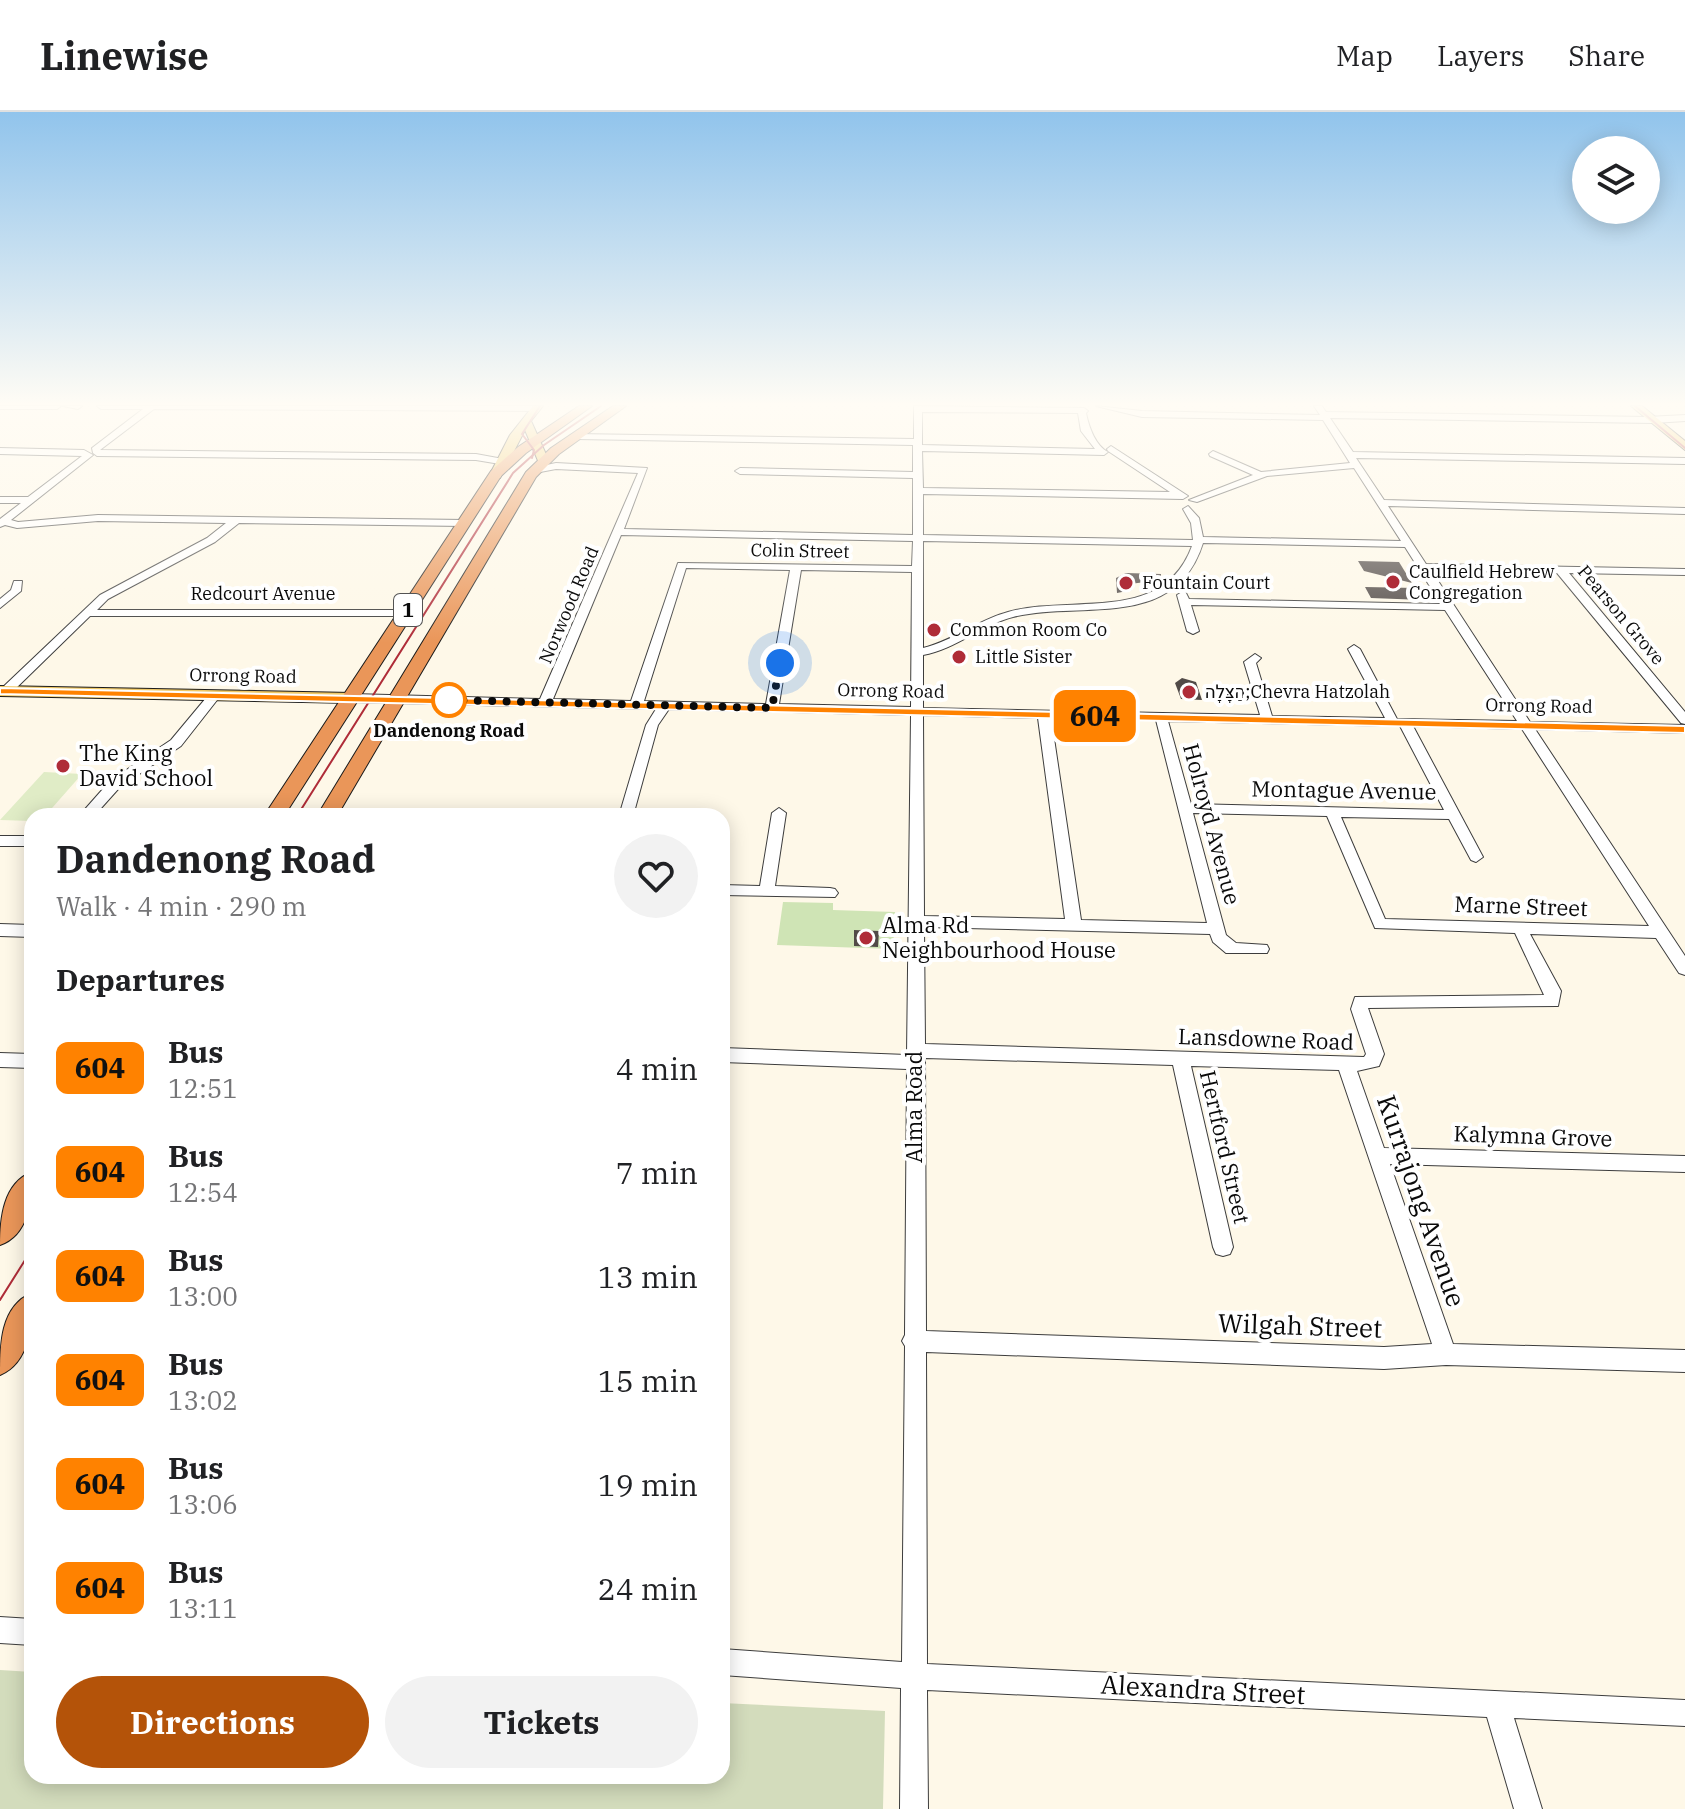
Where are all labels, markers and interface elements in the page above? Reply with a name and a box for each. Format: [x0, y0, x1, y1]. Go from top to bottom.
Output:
text: Linewise [40, 31, 209, 80]
text: Map [1336, 37, 1393, 74]
text: Layers [1437, 37, 1524, 74]
text: Share [1568, 37, 1645, 74]
map controls [1572, 136, 1660, 224]
button: layers [1572, 136, 1660, 224]
street label: Colin Street [750, 538, 850, 563]
street label: Norwood Road [534, 543, 604, 667]
place label: Caulfield Hebrew Congregation [1409, 560, 1555, 604]
street label: Pearson Grove [1573, 560, 1670, 669]
place label: Fountain Court [1142, 571, 1270, 594]
marker: Caulfield Hebrew Congregation [1384, 573, 1402, 591]
marker: Fountain Court [1117, 574, 1135, 592]
street label: Redcourt Avenue [191, 582, 335, 605]
road number: 1 [394, 594, 422, 626]
place label: Common Room Co [950, 618, 1107, 641]
marker: Common Room Co [925, 621, 943, 639]
your location [760, 643, 800, 683]
place label: Little Sister [975, 645, 1072, 668]
marker: Little Sister [950, 648, 968, 666]
street label: Orrong Road [189, 663, 297, 688]
street label: Orrong Road [837, 678, 945, 703]
place label: הַצָּלָה;Chevra Hatzolah [1205, 680, 1390, 703]
marker: Dandenong Road [432, 683, 466, 717]
marker: הַצָּלָה;Chevra Hatzolah [1180, 683, 1198, 701]
line badge: 604 [1049, 690, 1141, 742]
street label: Orrong Road [1485, 693, 1593, 718]
text: 604 [1070, 697, 1120, 734]
place label: Dandenong Road [373, 719, 525, 742]
place label: The King David School [79, 738, 213, 792]
street label: Holroyd Avenue [1177, 740, 1248, 908]
marker: The King David School [54, 757, 72, 775]
street label: Montague Avenue [1251, 773, 1437, 806]
text: Dandenong Road [56, 834, 376, 883]
button: heart [614, 834, 698, 918]
text: Walk · 4 min · 290 m [56, 889, 307, 923]
street label: Marne Street [1454, 889, 1589, 922]
place label: Alma Rd Neighbourhood House [882, 910, 1116, 964]
marker: Alma Rd Neighbourhood House [857, 929, 875, 947]
text: Departures [56, 960, 225, 999]
street label: Lansdowne Road [1178, 1021, 1354, 1056]
text: Bus [168, 1032, 223, 1071]
text: 604 [75, 1049, 125, 1086]
text: 4 min [616, 1049, 698, 1088]
street label: Alma Road [899, 1051, 928, 1163]
street label: Hertford Street [1194, 1067, 1257, 1227]
text: 12:51 [168, 1071, 238, 1105]
street label: Kurrajong Avenue [1370, 1090, 1474, 1311]
street label: Kalymna Grove [1453, 1118, 1613, 1153]
text: Bus [168, 1136, 223, 1175]
text: 604 [75, 1153, 125, 1190]
text: 7 min [616, 1153, 698, 1192]
text: 12:54 [168, 1175, 238, 1209]
text: Bus [168, 1240, 223, 1279]
text: 604 [75, 1257, 125, 1294]
text: 13 min [598, 1257, 698, 1296]
text: 13:00 [168, 1279, 238, 1313]
street label: Wilgah Street [1217, 1305, 1383, 1345]
text: Bus [168, 1344, 223, 1383]
text: 604 [75, 1361, 125, 1398]
text: 15 min [598, 1361, 698, 1400]
text: 13:02 [168, 1383, 238, 1417]
text: Bus [168, 1448, 223, 1487]
text: 604 [75, 1465, 125, 1502]
text: 19 min [598, 1465, 698, 1504]
text: 13:06 [168, 1487, 238, 1521]
text: Bus [168, 1552, 223, 1591]
text: 604 [75, 1569, 125, 1606]
text: 24 min [598, 1569, 698, 1608]
text: 13:11 [168, 1591, 238, 1625]
street label: Alexandra Street [1100, 1667, 1306, 1711]
button: Directions [56, 1676, 369, 1768]
button: Tickets [385, 1676, 698, 1768]

